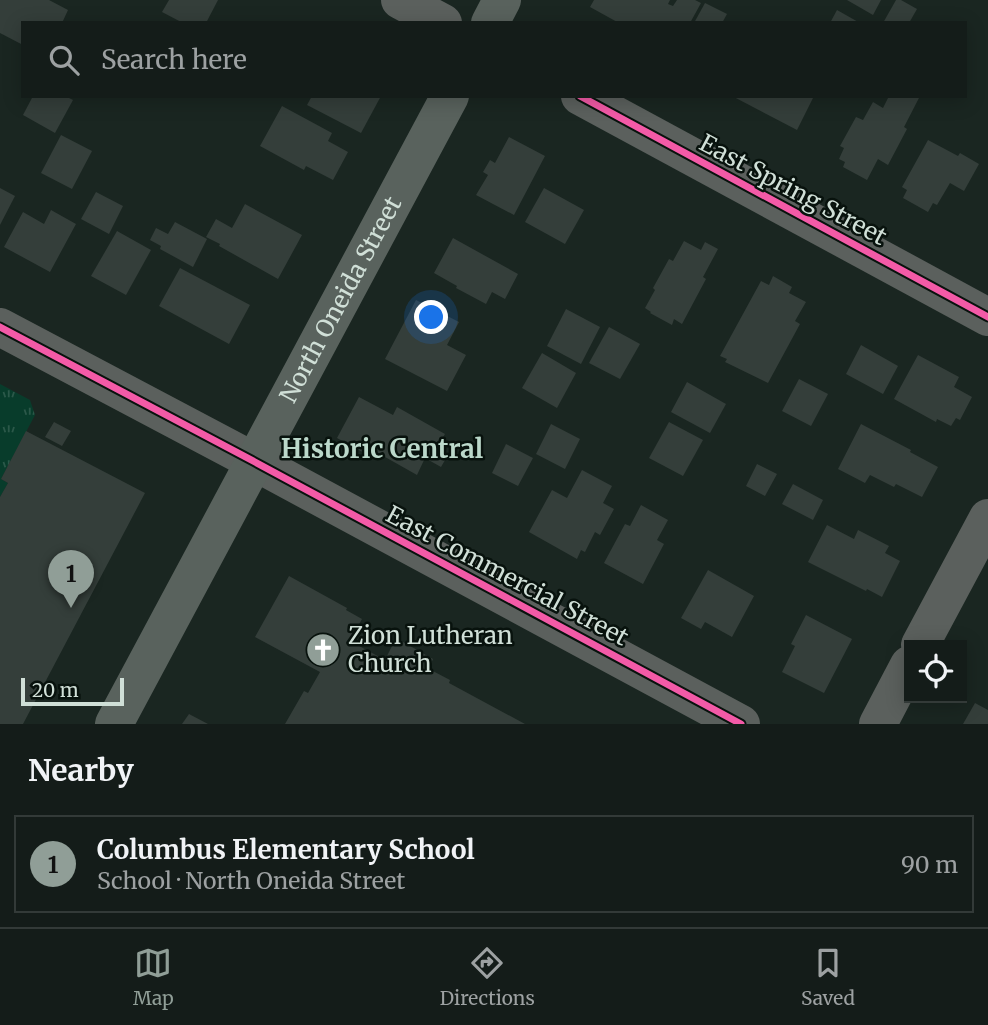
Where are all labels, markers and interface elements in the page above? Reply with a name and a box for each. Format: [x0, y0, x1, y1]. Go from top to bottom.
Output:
search box [21, 21, 967, 98]
icon: search [45, 41, 83, 79]
text: Search here [101, 43, 247, 76]
street label: East Spring Street [694, 127, 893, 252]
street label: North Oneida Street [273, 191, 409, 408]
your location [414, 300, 448, 334]
district label: Historic Central [281, 432, 483, 465]
street label: East Commercial Street [381, 498, 634, 653]
pin: 1 [48, 550, 94, 608]
place label: Zion Lutheran Church [348, 620, 513, 679]
church icon: Zion Lutheran Church [304, 631, 342, 669]
map controls [904, 640, 967, 703]
button: locate [904, 640, 967, 703]
scale bar [21, 675, 124, 707]
text: 20 m [32, 678, 79, 702]
text: Nearby [28, 751, 134, 789]
text: Columbus Elementary School [97, 833, 475, 866]
text: 1 [48, 850, 58, 879]
text: 90 m [901, 850, 958, 879]
text: School · North Oneida Street [97, 866, 405, 895]
tab: Map [133, 944, 174, 1010]
tab: Directions [440, 944, 535, 1010]
tab: Saved [801, 944, 855, 1010]

